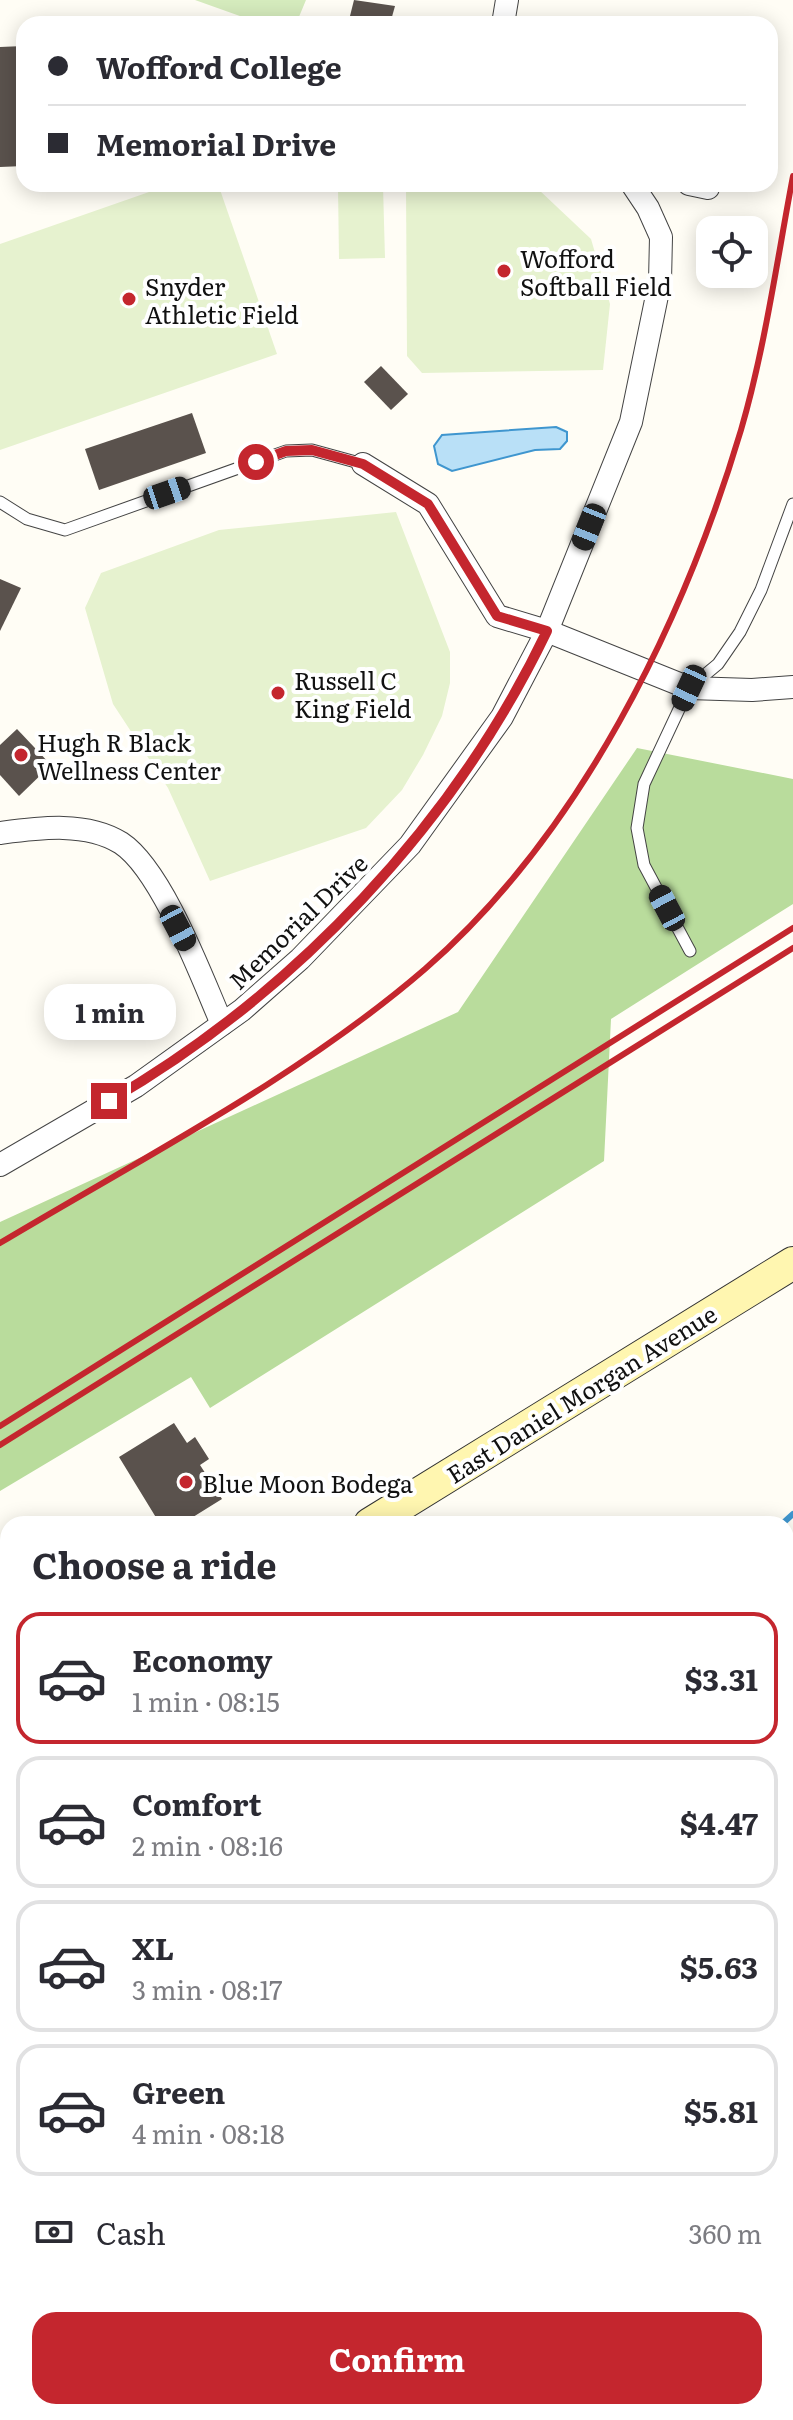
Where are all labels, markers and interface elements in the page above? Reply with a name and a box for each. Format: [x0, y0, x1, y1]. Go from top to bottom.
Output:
text: Wofford College [96, 44, 342, 88]
text: Memorial Drive [96, 121, 336, 165]
map controls [696, 216, 768, 288]
button: locate [696, 216, 768, 288]
place label: Wofford Softball Field [520, 240, 672, 303]
marker: Wofford Softball Field [495, 262, 513, 280]
place label: Snyder Athletic Field [145, 268, 299, 331]
marker: Snyder Athletic Field [120, 290, 138, 308]
route start [238, 444, 274, 480]
car [140, 474, 194, 512]
car [569, 500, 609, 554]
car [668, 661, 710, 715]
place label: Russell C King Field [294, 662, 412, 725]
marker: Russell C King Field [269, 684, 287, 702]
place label: Hugh R Black Wellness Center [37, 724, 221, 787]
marker: Hugh R Black Wellness Center [12, 746, 30, 764]
street label: Memorial Drive [220, 846, 374, 996]
car [645, 881, 689, 935]
car [156, 901, 200, 955]
callout: 1 min [43, 985, 175, 1041]
text: 1 min [75, 992, 145, 1031]
route end [91, 1083, 127, 1119]
street label: East Daniel Morgan Avenue [439, 1295, 723, 1491]
place label: Blue Moon Bodega [202, 1465, 413, 1500]
marker: Blue Moon Bodega [177, 1473, 195, 1491]
text: Choose a ride [32, 1537, 277, 1590]
text: Economy [132, 1637, 272, 1681]
icon: car [36, 1642, 108, 1714]
text: $3.31 [684, 1656, 758, 1700]
text: 1 min · 08:15 [132, 1681, 280, 1720]
text: Comfort [132, 1781, 262, 1825]
icon: car [36, 1786, 108, 1858]
text: $4.47 [680, 1800, 758, 1844]
text: 2 min · 08:16 [132, 1825, 283, 1864]
text: XL [132, 1925, 174, 1969]
icon: car [36, 1930, 108, 2002]
text: $5.63 [680, 1944, 758, 1988]
text: 3 min · 08:17 [132, 1969, 282, 2008]
text: Green [132, 2069, 225, 2113]
icon: car [36, 2074, 108, 2146]
text: $5.81 [684, 2088, 758, 2132]
text: 4 min · 08:18 [132, 2113, 285, 2152]
icon: cash [32, 2210, 76, 2254]
text: Cash [96, 2210, 166, 2254]
text: 360 m [688, 2213, 762, 2252]
button: Confirm [32, 2312, 762, 2404]

